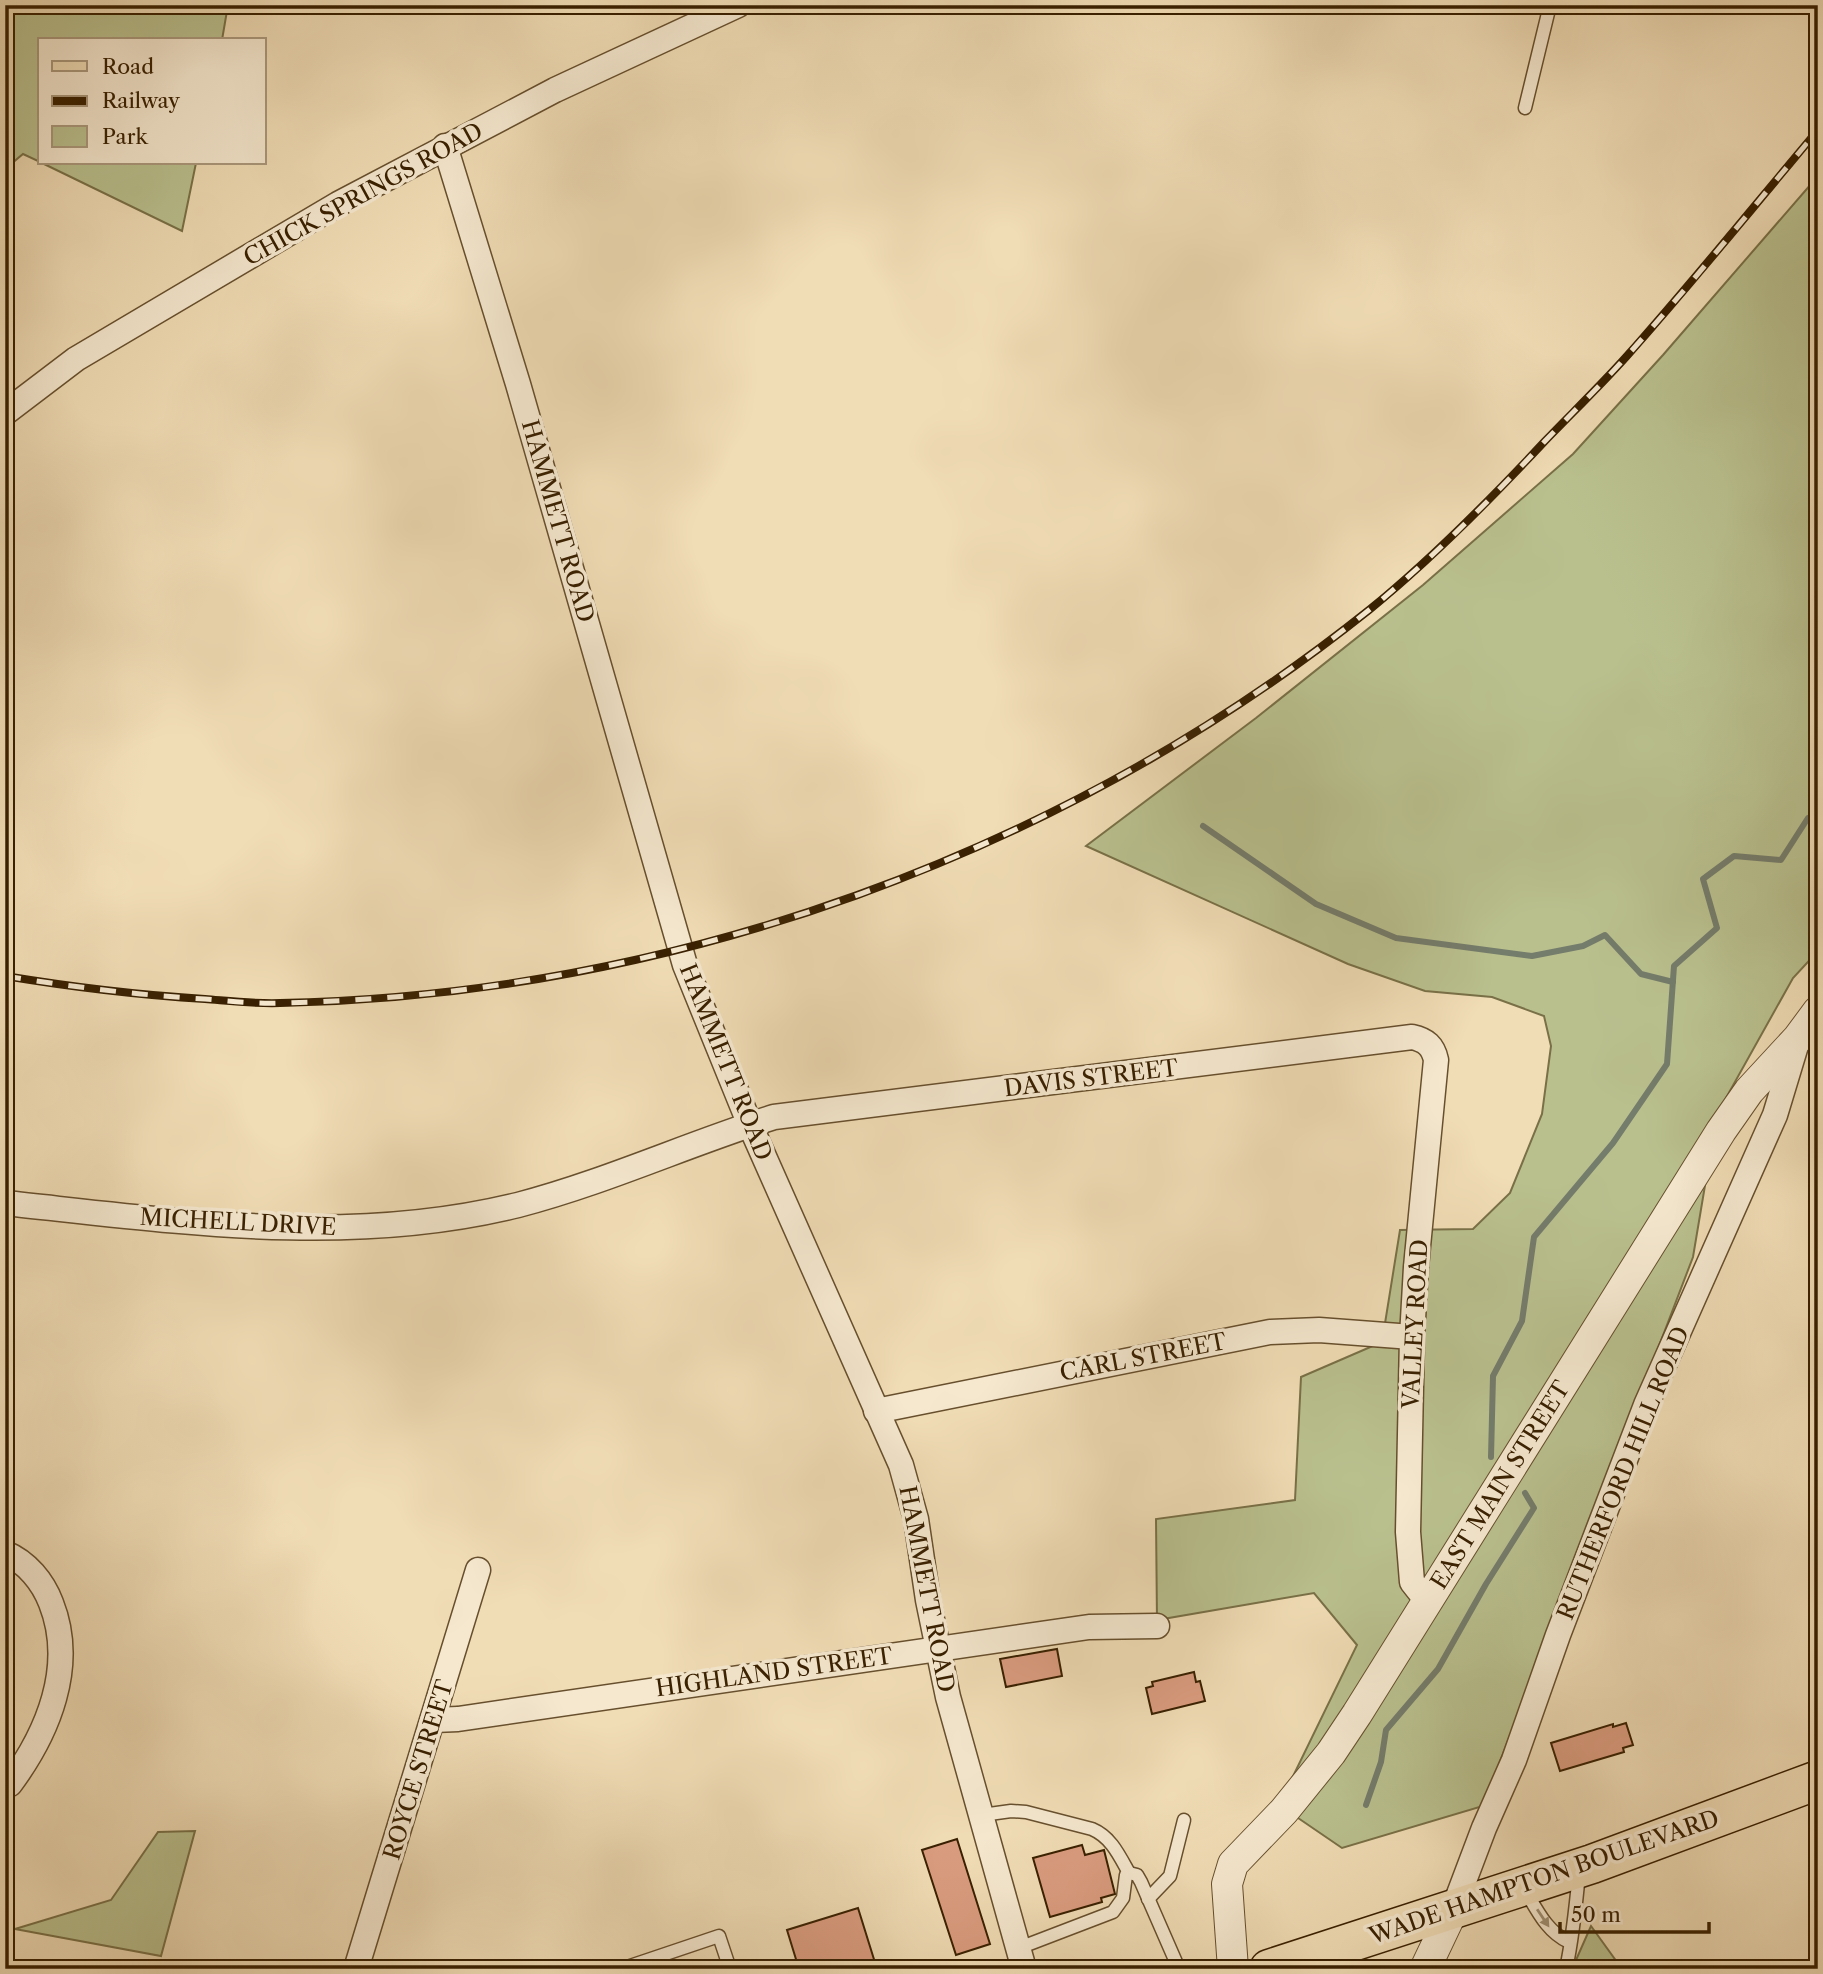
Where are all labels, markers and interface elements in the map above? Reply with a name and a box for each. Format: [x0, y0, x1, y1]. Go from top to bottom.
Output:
legend [38, 38, 266, 164]
text: Road [102, 54, 154, 79]
text: Railway [102, 88, 180, 113]
street label: CHICK SPRINGS ROAD [238, 116, 488, 272]
text: Park [102, 124, 148, 149]
street label: HAMMETT ROAD [516, 416, 600, 626]
street label: HAMMETT ROAD [674, 960, 778, 1164]
street label: DAVIS STREET [1002, 1053, 1180, 1103]
street label: MICHELL DRIVE [139, 1203, 337, 1241]
street label: VALLEY ROAD [1397, 1238, 1433, 1411]
street label: RUTHERFORD HILL ROAD [1551, 1322, 1695, 1624]
street label: CARL STREET [1057, 1327, 1229, 1387]
street label: EAST MAIN STREET [1424, 1375, 1576, 1594]
street label: HAMMETT ROAD [893, 1483, 961, 1695]
street label: HIGHLAND STREET [654, 1641, 895, 1702]
street label: ROYCE STREET [377, 1676, 459, 1863]
street label: WADE HAMPTON BOULEVARD [1364, 1804, 1723, 1951]
scale bar [1560, 1890, 1709, 1934]
text: 50 m [1571, 1902, 1621, 1927]
one-way arrow [1536, 1909, 1550, 1927]

